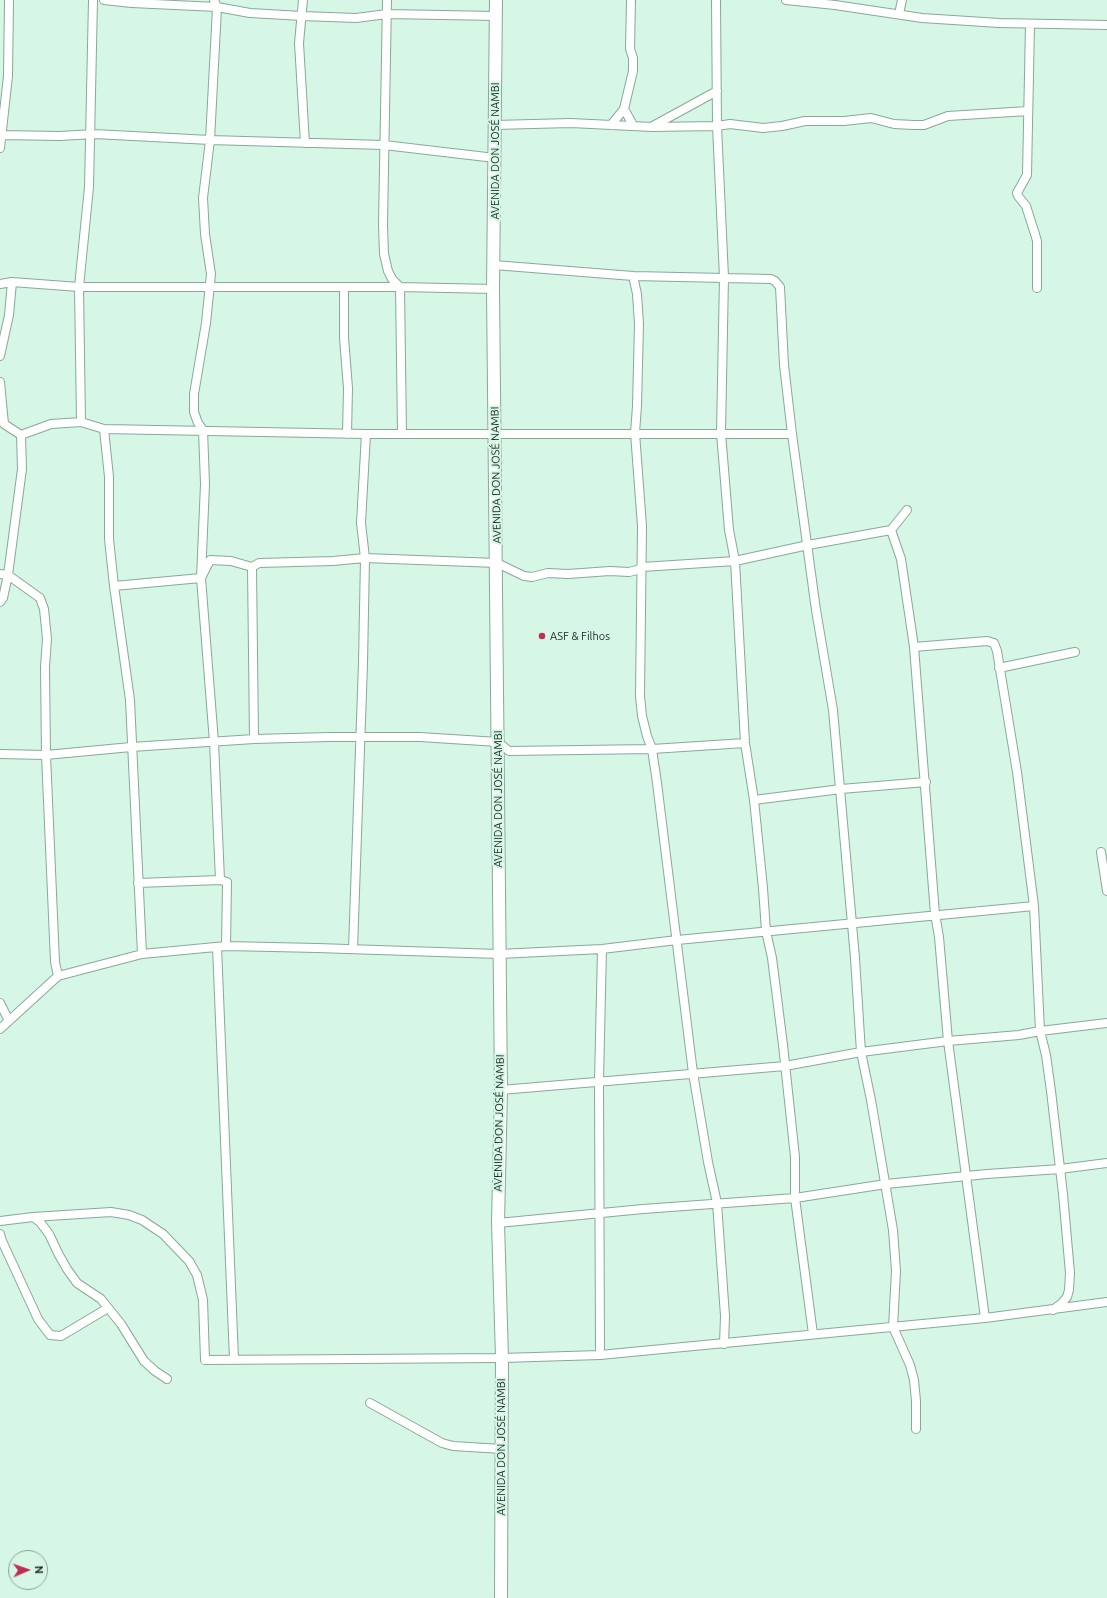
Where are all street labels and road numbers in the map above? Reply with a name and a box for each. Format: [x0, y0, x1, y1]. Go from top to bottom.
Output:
street label: AVENIDA DON JOSÉ NAMBI [488, 82, 502, 220]
street label: AVENIDA DON JOSÉ NAMBI [488, 406, 504, 544]
street label: AVENIDA DON JOSÉ NAMBI [491, 730, 505, 868]
street label: AVENIDA DON JOSÉ NAMBI [491, 1054, 507, 1192]
street label: AVENIDA DON JOSÉ NAMBI [494, 1378, 508, 1516]

